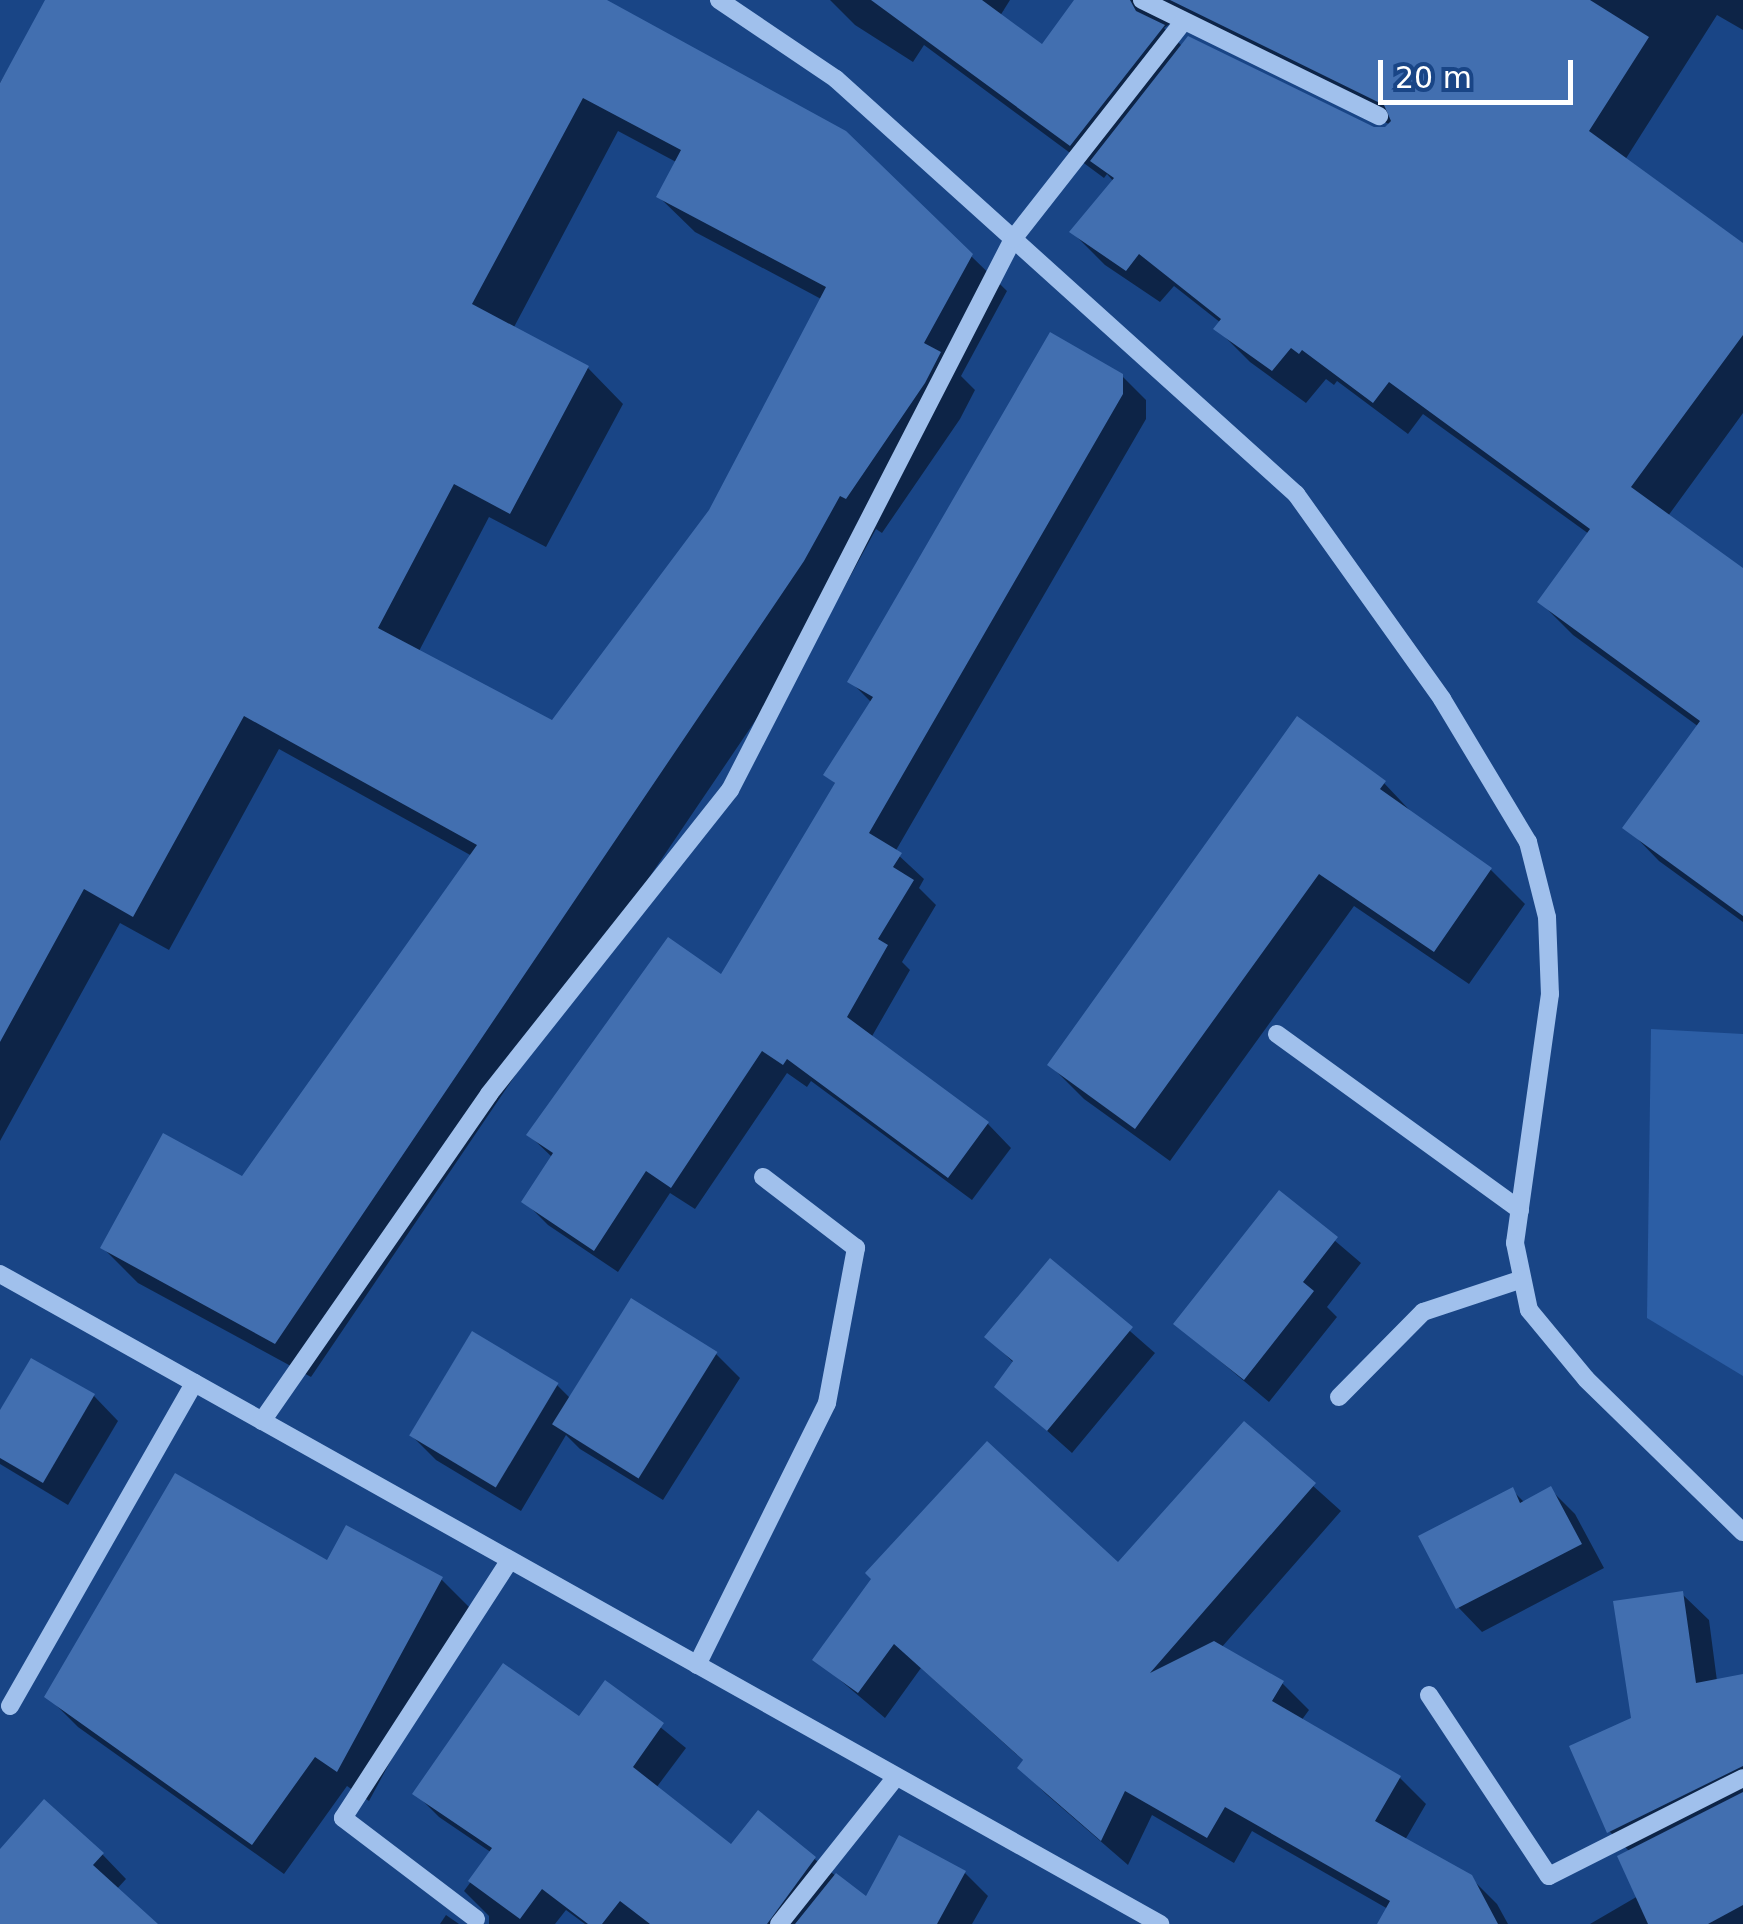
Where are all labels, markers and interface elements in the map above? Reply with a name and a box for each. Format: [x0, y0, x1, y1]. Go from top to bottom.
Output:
scale bar [1383, 40, 1578, 102]
text: 20 m [1395, 60, 1472, 95]

